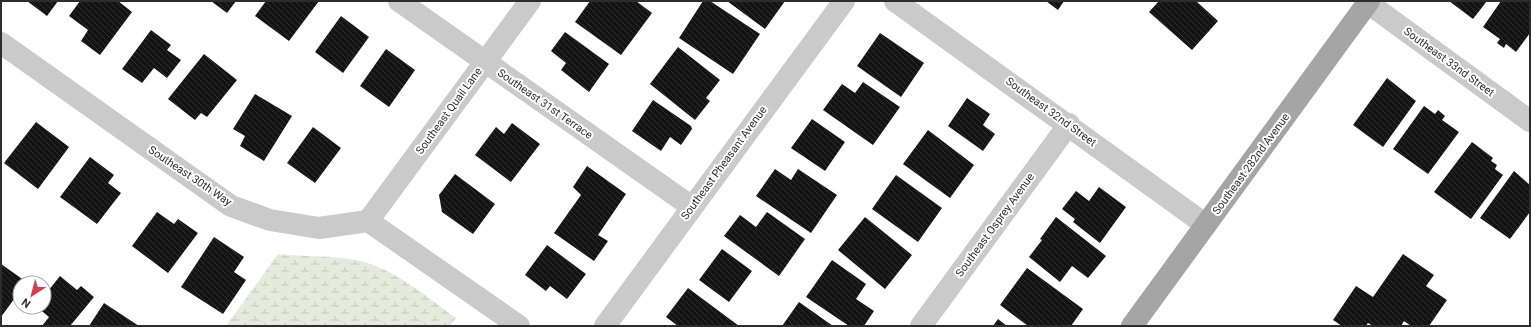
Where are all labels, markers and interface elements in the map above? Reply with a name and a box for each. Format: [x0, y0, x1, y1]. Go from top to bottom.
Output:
street label: Southeast 33nd Street [1401, 25, 1497, 99]
street label: Southeast Quail Lane [413, 65, 485, 157]
street label: Southeast 31st Terrace [495, 66, 595, 142]
street label: Southeast 32nd Street [1003, 75, 1099, 149]
street label: Southeast Pheasant Avenue [678, 104, 770, 222]
street label: Southeast 282nd Avenue [1210, 111, 1292, 217]
street label: Southeast 30th Way [146, 143, 235, 209]
street label: Southeast Osprey Avenue [953, 170, 1037, 279]
north arrow [12, 275, 52, 315]
text: N [19, 295, 33, 310]

